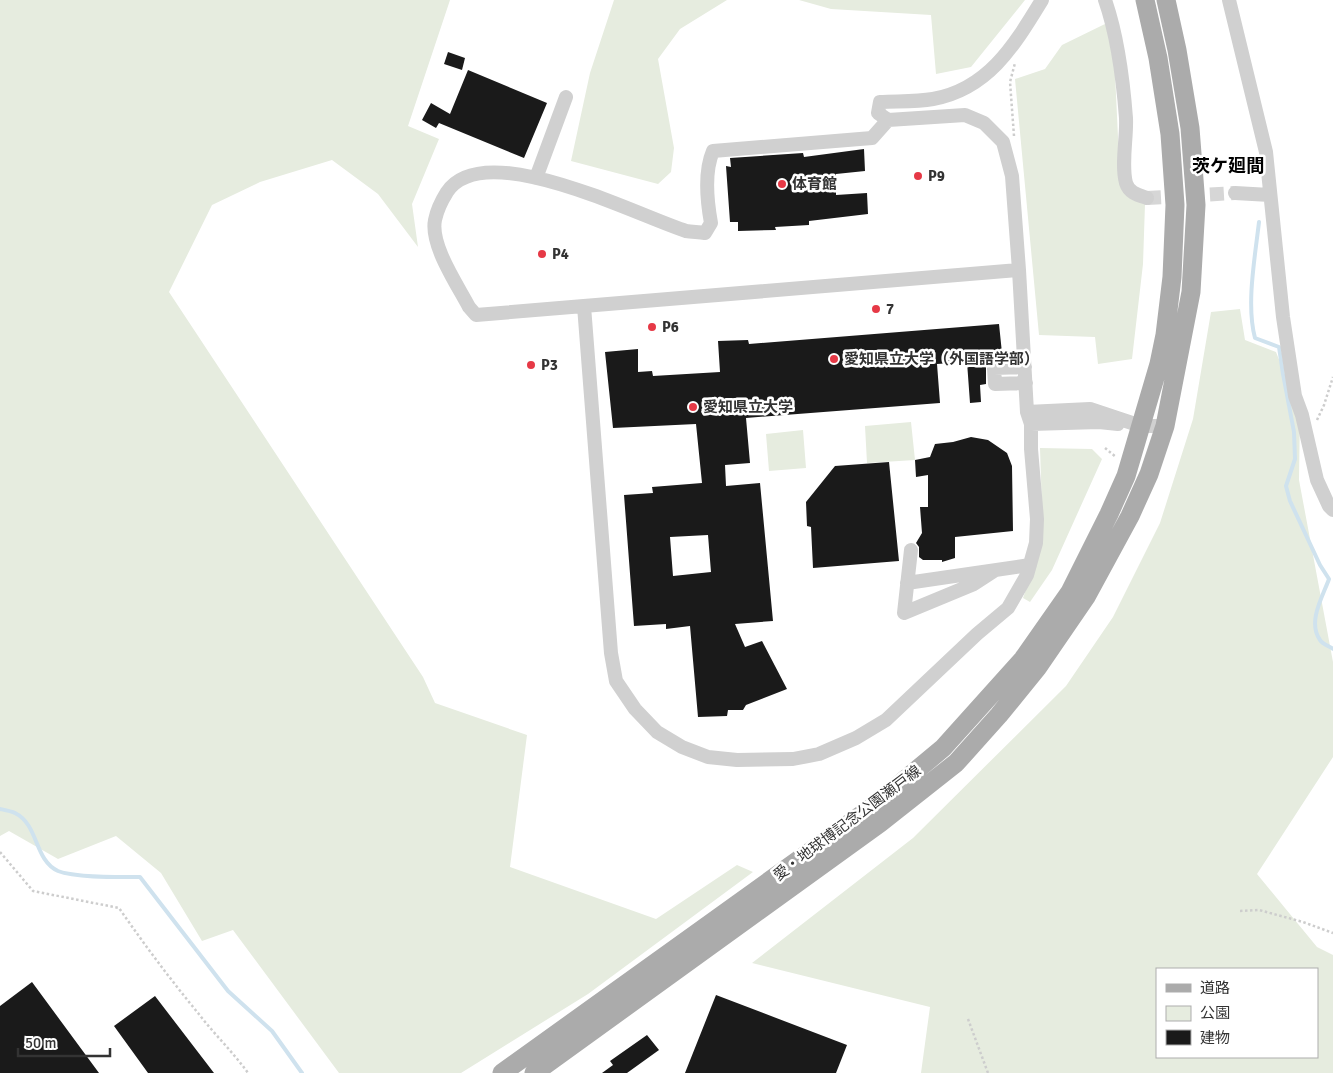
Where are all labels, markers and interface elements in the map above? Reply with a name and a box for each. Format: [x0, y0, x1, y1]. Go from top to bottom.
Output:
district label: 茨ケ廻間 [1192, 155, 1264, 177]
place label: P9 [928, 167, 945, 185]
marker: P9 [912, 170, 924, 182]
place label: 体育館 [792, 175, 837, 193]
marker: 体育館 [776, 178, 788, 190]
place label: P4 [552, 245, 569, 263]
marker: P4 [536, 248, 548, 260]
place label: 7 [886, 300, 894, 318]
marker: 7 [870, 303, 882, 315]
place label: P6 [662, 318, 679, 336]
marker: P6 [646, 321, 658, 333]
place label: 愛知県立大学（外国語学部） [844, 350, 1039, 368]
marker: 愛知県立大学（外国語学部） [828, 353, 840, 365]
place label: P3 [541, 356, 558, 374]
marker: P3 [525, 359, 537, 371]
place label: 愛知県立大学 [703, 398, 793, 416]
marker: 愛知県立大学 [687, 401, 699, 413]
street label: 愛・地球博記念公園瀬戸線 [770, 762, 924, 884]
legend [1156, 968, 1318, 1058]
text: 道路 [1200, 979, 1230, 997]
text: 公園 [1200, 1004, 1230, 1022]
scale bar [18, 1026, 110, 1058]
text: 建物 [1200, 1029, 1230, 1047]
text: 50 m [25, 1034, 56, 1052]

